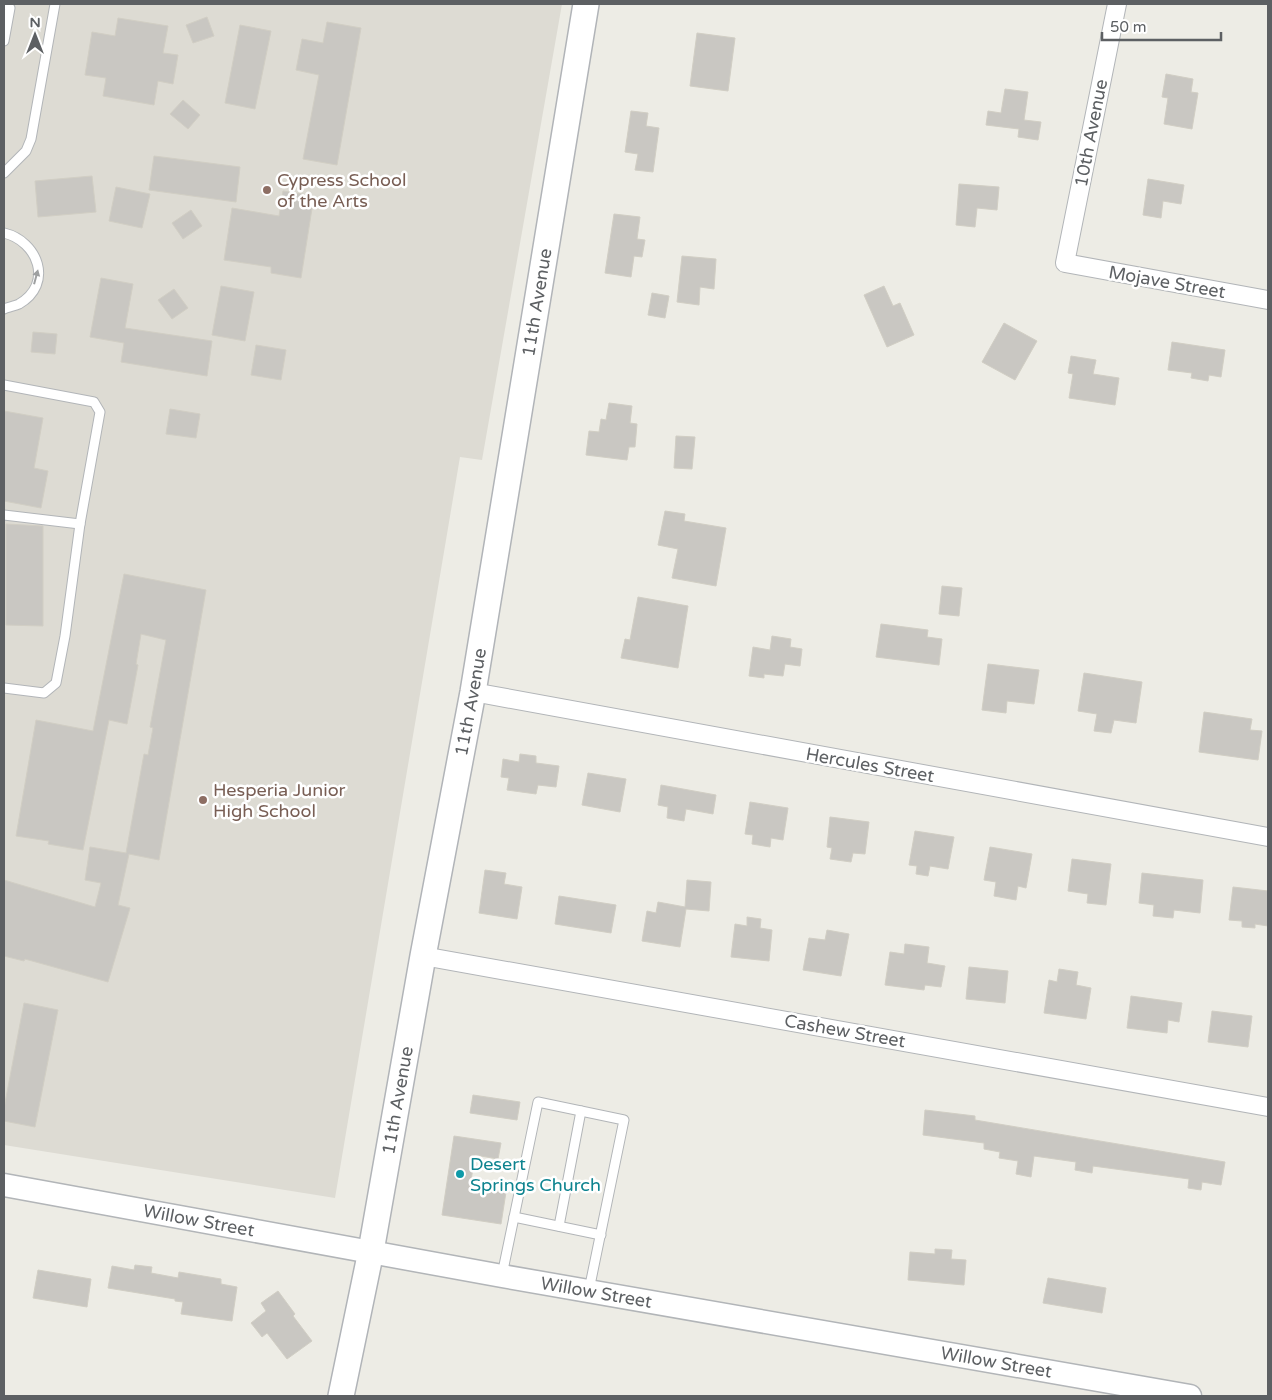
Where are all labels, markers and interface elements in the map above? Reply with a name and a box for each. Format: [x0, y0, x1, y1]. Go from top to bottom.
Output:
north arrow [10, 10, 60, 60]
scale bar [1102, 10, 1221, 42]
text: N [29, 14, 41, 31]
text: 50 m [1110, 18, 1147, 36]
street label: 10th Avenue [1070, 77, 1112, 189]
place label: Cypress School of the Arts [277, 169, 406, 212]
marker: Cypress School of the Arts [261, 184, 273, 196]
street label: 11th Avenue [517, 247, 557, 358]
street label: Mojave Street [1107, 261, 1227, 303]
one-way arrow [33, 270, 41, 285]
street label: 11th Avenue [450, 646, 491, 758]
street label: Hercules Street [804, 743, 936, 787]
place label: Hesperia Junior High School [213, 779, 346, 822]
marker: Hesperia Junior High School [197, 794, 209, 806]
street label: Cashew Street [783, 1010, 907, 1053]
street label: 11th Avenue [377, 1044, 418, 1156]
place label: Desert Springs Church [470, 1153, 601, 1196]
marker: Desert Springs Church [454, 1168, 466, 1180]
street label: Willow Street [141, 1200, 256, 1242]
street label: Willow Street [539, 1272, 654, 1313]
street label: Willow Street [939, 1342, 1054, 1383]

